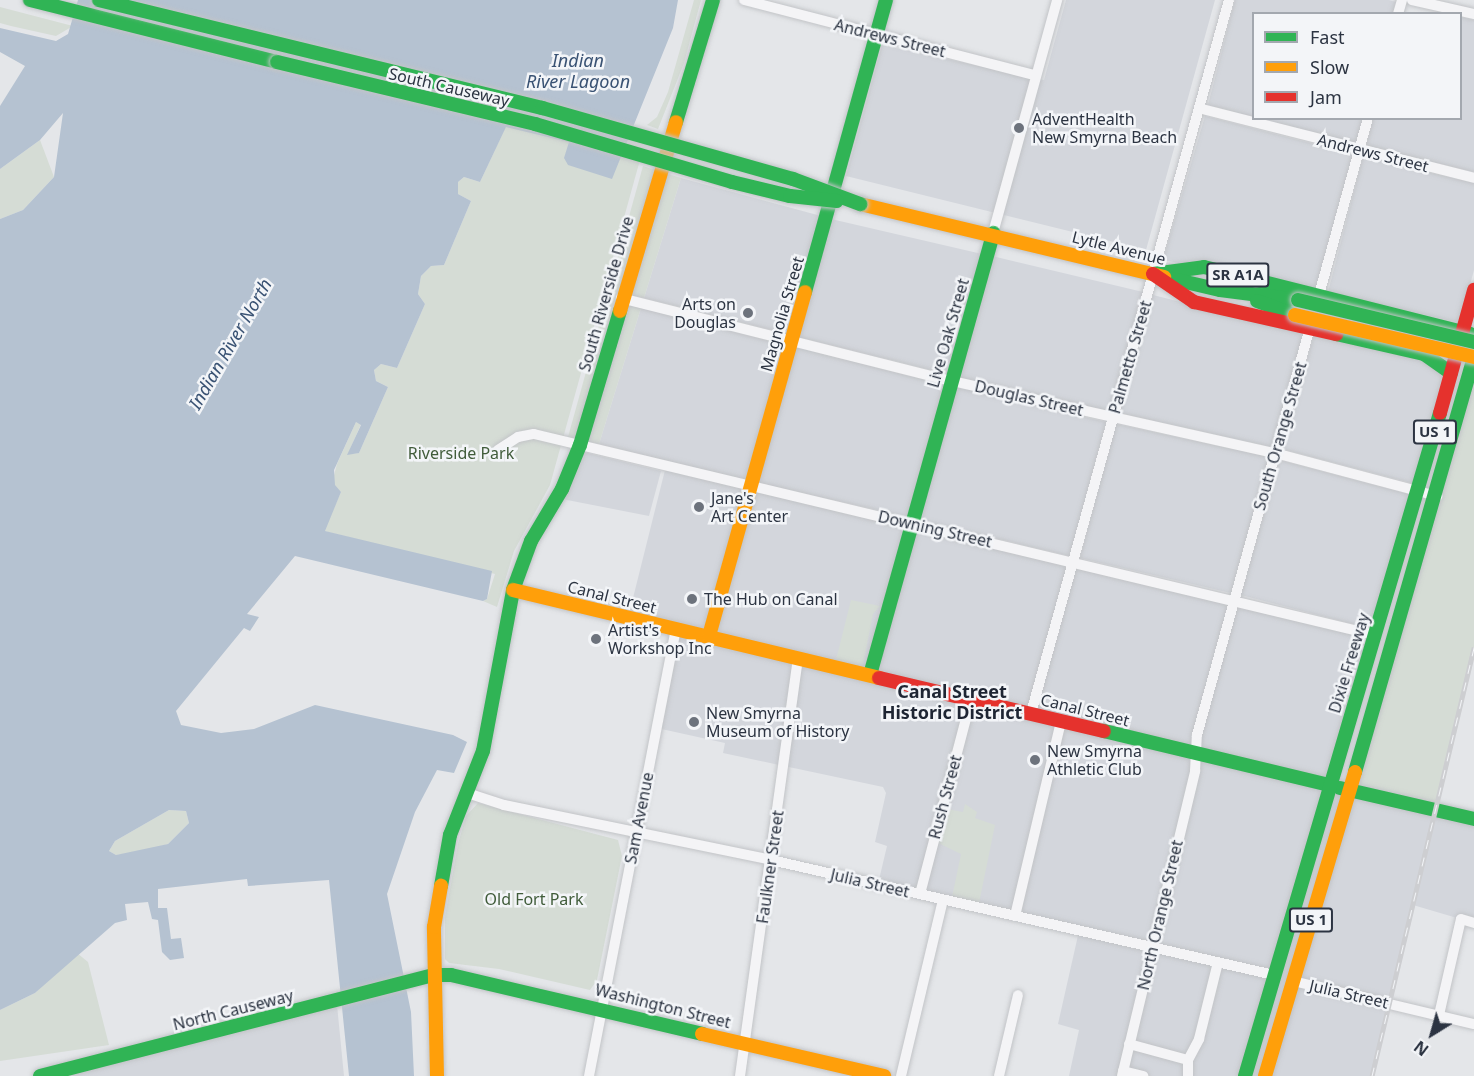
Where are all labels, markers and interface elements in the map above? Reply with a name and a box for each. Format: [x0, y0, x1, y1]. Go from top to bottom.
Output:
legend [1252, 12, 1462, 120]
street label: Andrews Street [832, 15, 948, 61]
text: Fast [1310, 25, 1345, 49]
water label: Indian River Lagoon [526, 50, 630, 92]
text: Slow [1310, 55, 1349, 79]
street label: South Causeway [387, 64, 511, 110]
text: Jam [1310, 85, 1342, 109]
place label: AdventHealth New Smyrna Beach [1032, 109, 1177, 147]
marker: AdventHealth New Smyrna Beach [1010, 119, 1028, 137]
street label: Andrews Street [1315, 130, 1431, 176]
street label: South Riverside Drive [575, 214, 637, 374]
street label: Lytle Avenue [1070, 227, 1168, 269]
street label: Magnolia Street [756, 254, 808, 374]
road number: SR A1A [1205, 263, 1271, 287]
water label: Indian River North [184, 275, 276, 413]
street label: Live Oak Street [923, 276, 973, 390]
place label: Arts on Douglas [674, 294, 736, 332]
street label: Palmetto Street [1105, 298, 1155, 416]
marker: Arts on Douglas [741, 306, 755, 320]
street label: South Orange Street [1250, 360, 1310, 512]
street label: Douglas Street [973, 376, 1085, 420]
road number: US 1 [1412, 420, 1458, 444]
park label: Riverside Park [408, 443, 514, 463]
place label: Jane's Art Center [711, 488, 788, 526]
marker: Jane's Art Center [692, 500, 706, 514]
street label: Downing Street [876, 507, 994, 551]
street label: Canal Street [566, 577, 658, 617]
place label: The Hub on Canal [704, 589, 838, 609]
marker: The Hub on Canal [685, 592, 699, 606]
street label: Dixie Freeway [1325, 611, 1373, 715]
place label: Artist's Workshop Inc [608, 620, 712, 658]
marker: Artist's Workshop Inc [589, 632, 603, 646]
district label: Canal Street Historic District [882, 681, 1022, 724]
street label: Canal Street [1039, 690, 1131, 730]
place label: New Smyrna Museum of History [706, 703, 849, 741]
marker: New Smyrna Museum of History [687, 715, 701, 729]
place label: New Smyrna Athletic Club [1047, 741, 1142, 779]
street label: Rush Street [925, 753, 965, 841]
marker: New Smyrna Athletic Club [1028, 753, 1042, 767]
street label: Sam Avenue [621, 770, 657, 866]
street label: Faulkner Street [753, 809, 787, 925]
street label: North Orange Street [1133, 838, 1187, 992]
street label: Julia Street [829, 865, 911, 901]
park label: Old Fort Park [485, 889, 583, 909]
road number: US 1 [1288, 908, 1334, 932]
street label: Julia Street [1308, 976, 1390, 1012]
street label: Washington Street [593, 980, 733, 1032]
street label: North Causeway [171, 986, 295, 1034]
north arrow [1402, 1004, 1462, 1064]
text: N [1409, 1036, 1433, 1061]

